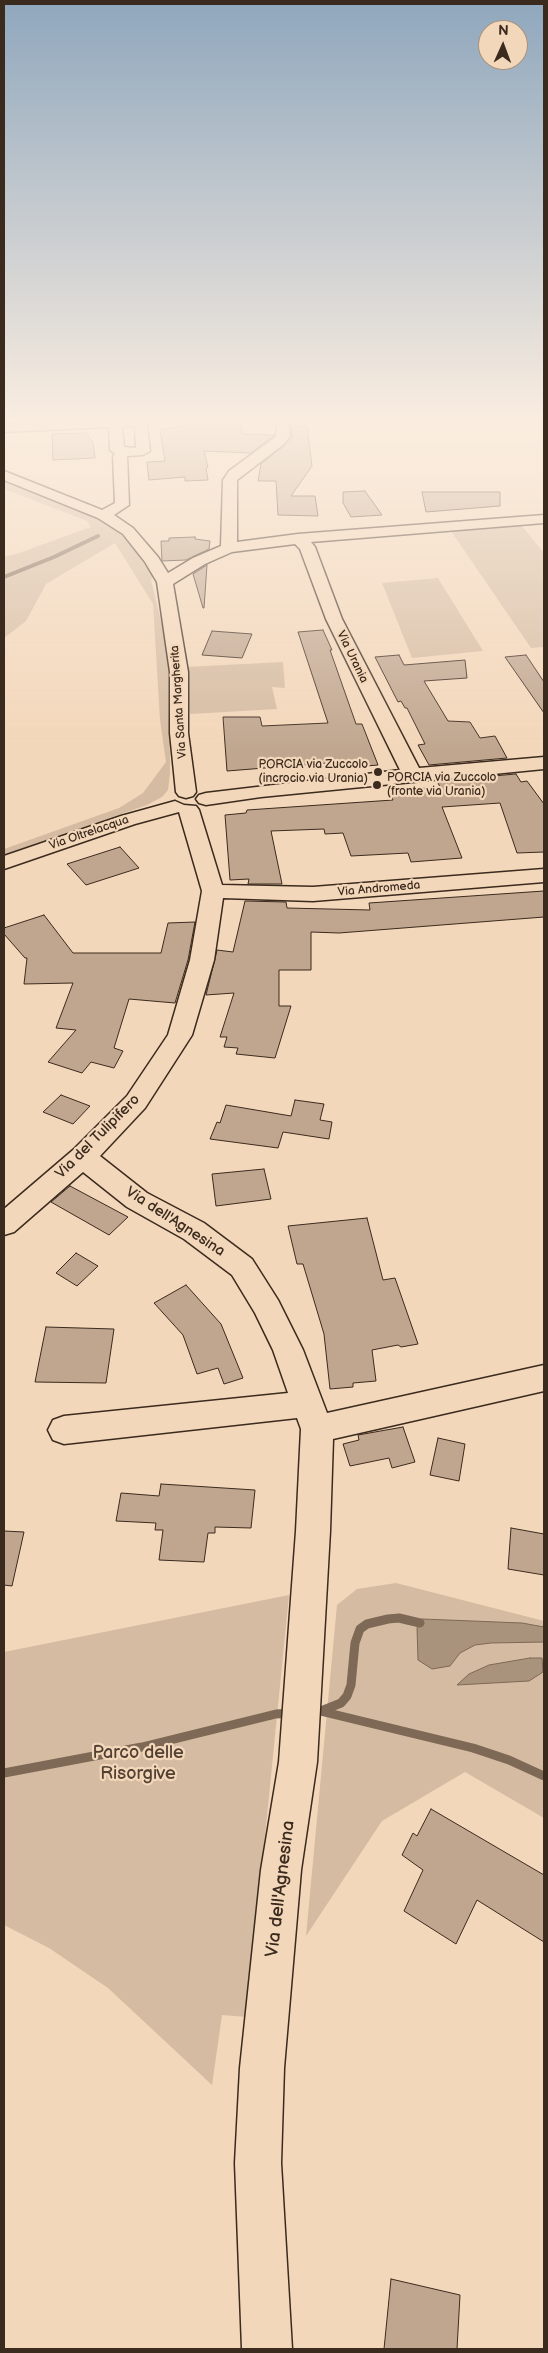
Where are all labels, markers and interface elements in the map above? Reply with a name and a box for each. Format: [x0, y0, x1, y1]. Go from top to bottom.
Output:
north arrow [478, 20, 528, 70]
text: N [498, 22, 509, 39]
street label: Via Urania [333, 629, 371, 685]
street label: Via Santa Margherita [168, 645, 190, 759]
place label: PORCIA via Zuccolo (incrocio via Urania) [258, 758, 368, 786]
marker: PORCIA via Zuccolo (incrocio via Urania) [372, 766, 384, 778]
place label: PORCIA via Zuccolo (fronte via Urania) [387, 771, 496, 799]
marker: PORCIA via Zuccolo (fronte via Urania) [371, 779, 383, 791]
street label: Via Oltrelacqua [47, 813, 131, 853]
street label: Via Andromeda [337, 878, 421, 900]
street label: Via del Tulipifero [52, 1091, 144, 1183]
street label: Via dell'Agnesina [122, 1183, 228, 1261]
park label: Parco delle Risorgive [92, 1742, 184, 1785]
street label: Via dell'Agnesina [262, 1819, 300, 1959]

